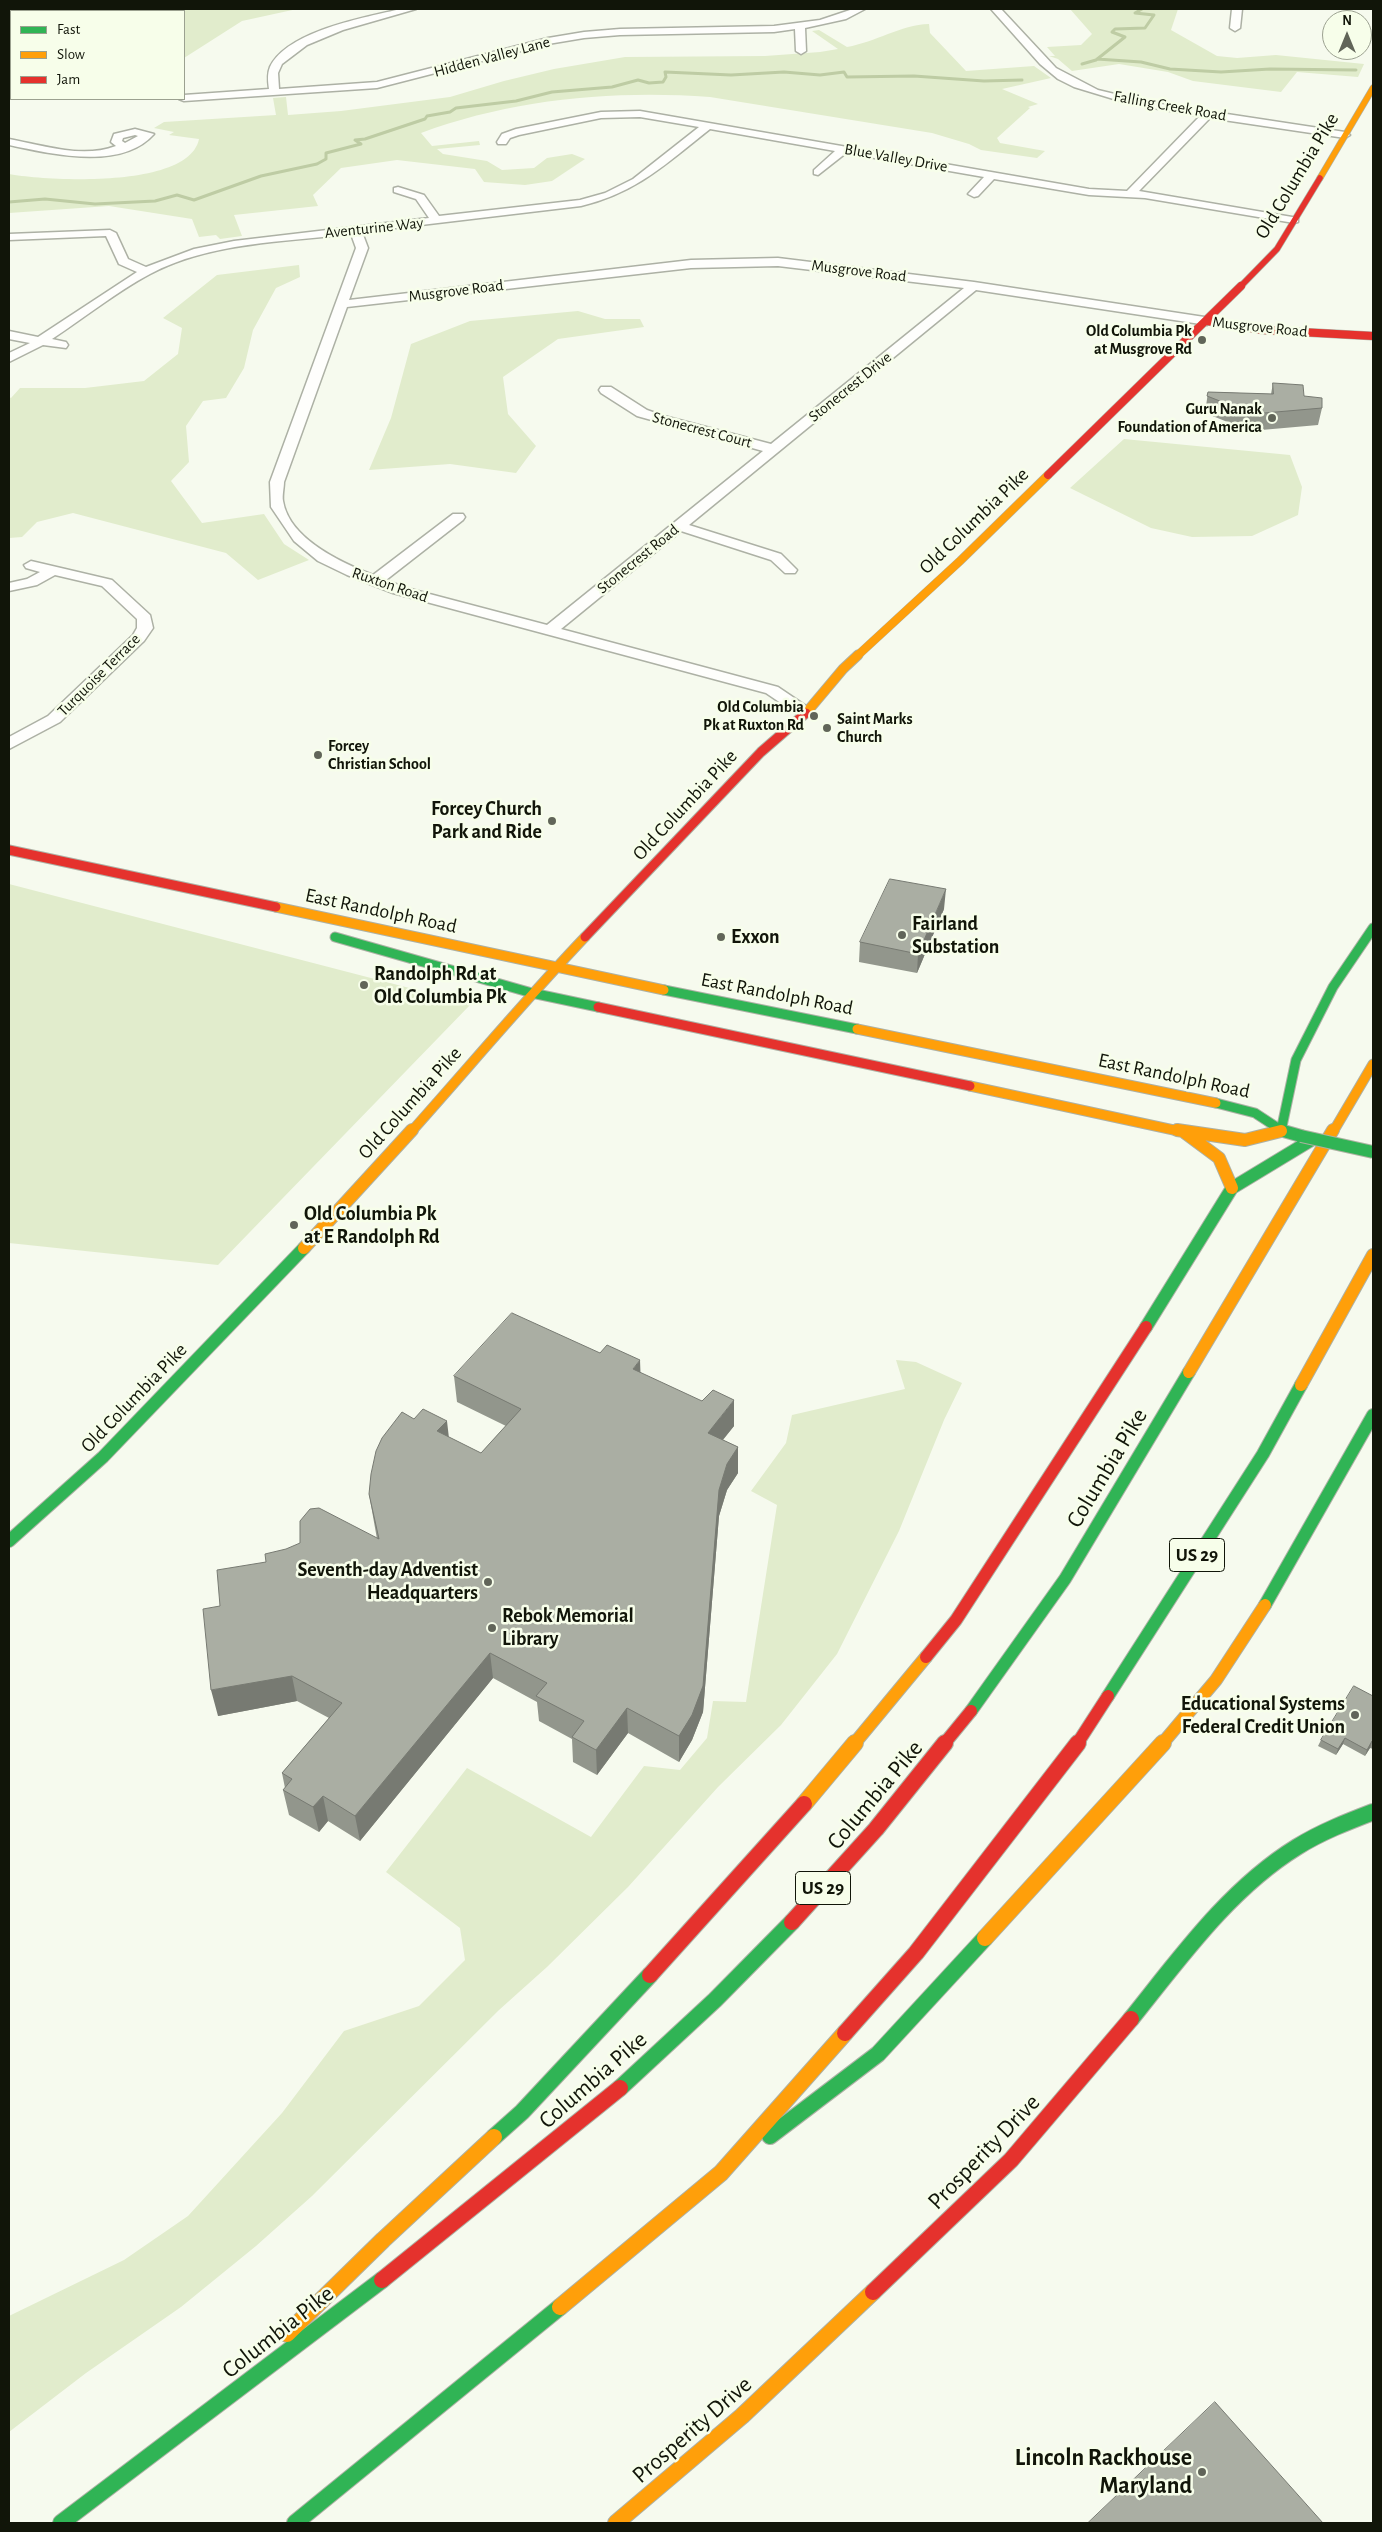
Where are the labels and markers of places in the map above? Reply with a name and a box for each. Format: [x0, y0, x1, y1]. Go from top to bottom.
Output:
place label: Old Columbia Pk at Musgrove Rd [1086, 321, 1192, 359]
marker: Old Columbia Pk at Musgrove Rd [1196, 334, 1208, 346]
place label: Guru Nanak Foundation of America [1117, 399, 1262, 437]
marker: Guru Nanak Foundation of America [1266, 412, 1278, 424]
place label: Old Columbia Pk at Ruxton Rd [703, 697, 804, 735]
place label: Saint Marks Church [837, 709, 913, 747]
marker: Old Columbia Pk at Ruxton Rd [808, 710, 820, 722]
marker: Saint Marks Church [821, 722, 833, 734]
place label: Forcey Christian School [328, 736, 431, 774]
marker: Forcey Christian School [312, 749, 324, 761]
place label: Forcey Church Park and Ride [431, 797, 542, 844]
marker: Forcey Church Park and Ride [546, 815, 558, 827]
place label: Fairland Substation [912, 912, 999, 959]
place label: Exxon [731, 925, 780, 949]
marker: Fairland Substation [896, 929, 908, 941]
marker: Exxon [715, 931, 727, 943]
place label: Randolph Rd at Old Columbia Pk [374, 962, 507, 1009]
marker: Randolph Rd at Old Columbia Pk [358, 979, 370, 991]
place label: Old Columbia Pk at E Randolph Rd [304, 1202, 440, 1249]
marker: Old Columbia Pk at E Randolph Rd [288, 1219, 300, 1231]
place label: Seventh-day Adventist Headquarters [298, 1558, 478, 1605]
marker: Seventh-day Adventist Headquarters [482, 1576, 494, 1588]
place label: Rebok Memorial Library [502, 1604, 634, 1651]
marker: Rebok Memorial Library [486, 1622, 498, 1634]
place label: Educational Systems Federal Credit Union [1181, 1692, 1345, 1739]
marker: Educational Systems Federal Credit Union [1349, 1709, 1361, 1721]
place label: Lincoln Rackhouse Maryland [1015, 2444, 1192, 2500]
marker: Lincoln Rackhouse Maryland [1196, 2466, 1208, 2478]

